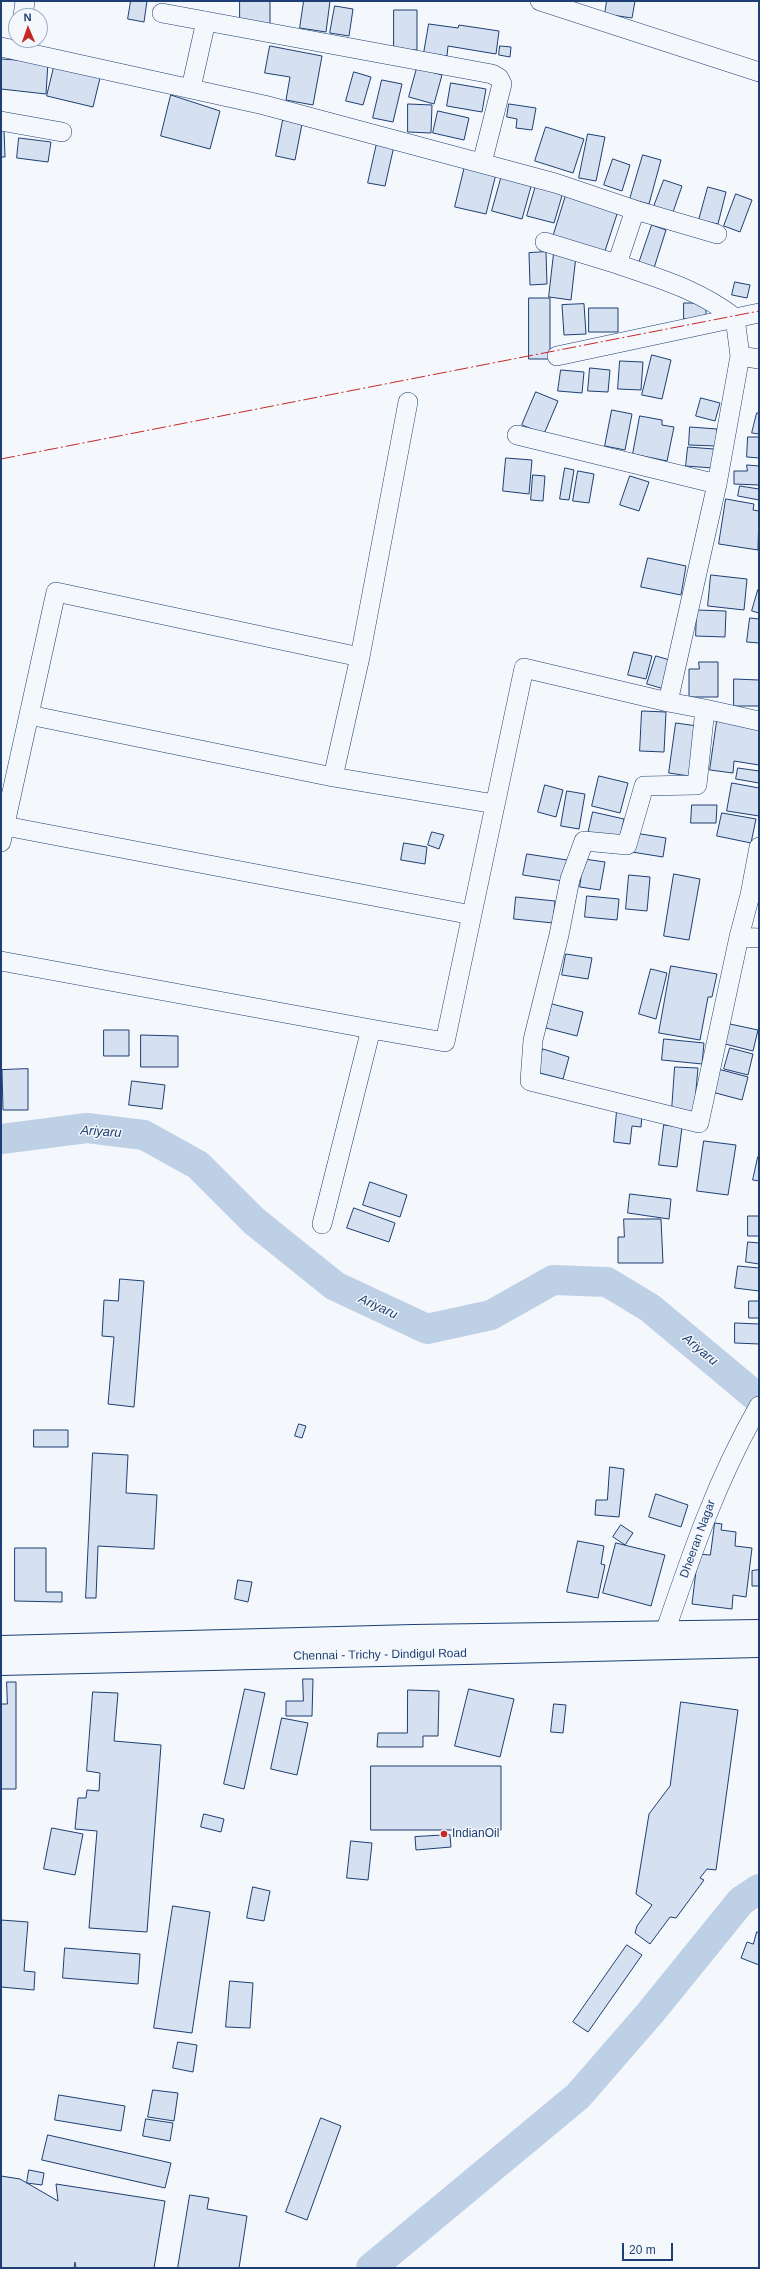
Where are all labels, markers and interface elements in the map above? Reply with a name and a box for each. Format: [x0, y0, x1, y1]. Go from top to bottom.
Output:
north arrow [8, 8, 48, 48]
text: N [23, 11, 32, 23]
water label: Ariyaru [80, 1123, 122, 1141]
water label: Ariyaru [356, 1291, 400, 1323]
water label: Ariyaru [679, 1331, 721, 1369]
street label: Dheeran Nagar [677, 1498, 719, 1580]
street label: Chennai - Trichy - Dindigul Road [293, 1646, 467, 1664]
place label: IndianOil [452, 1827, 499, 1841]
marker: IndianOil [439, 1829, 449, 1839]
scale bar [624, 2235, 675, 2261]
text: 20 m [629, 2243, 656, 2257]

